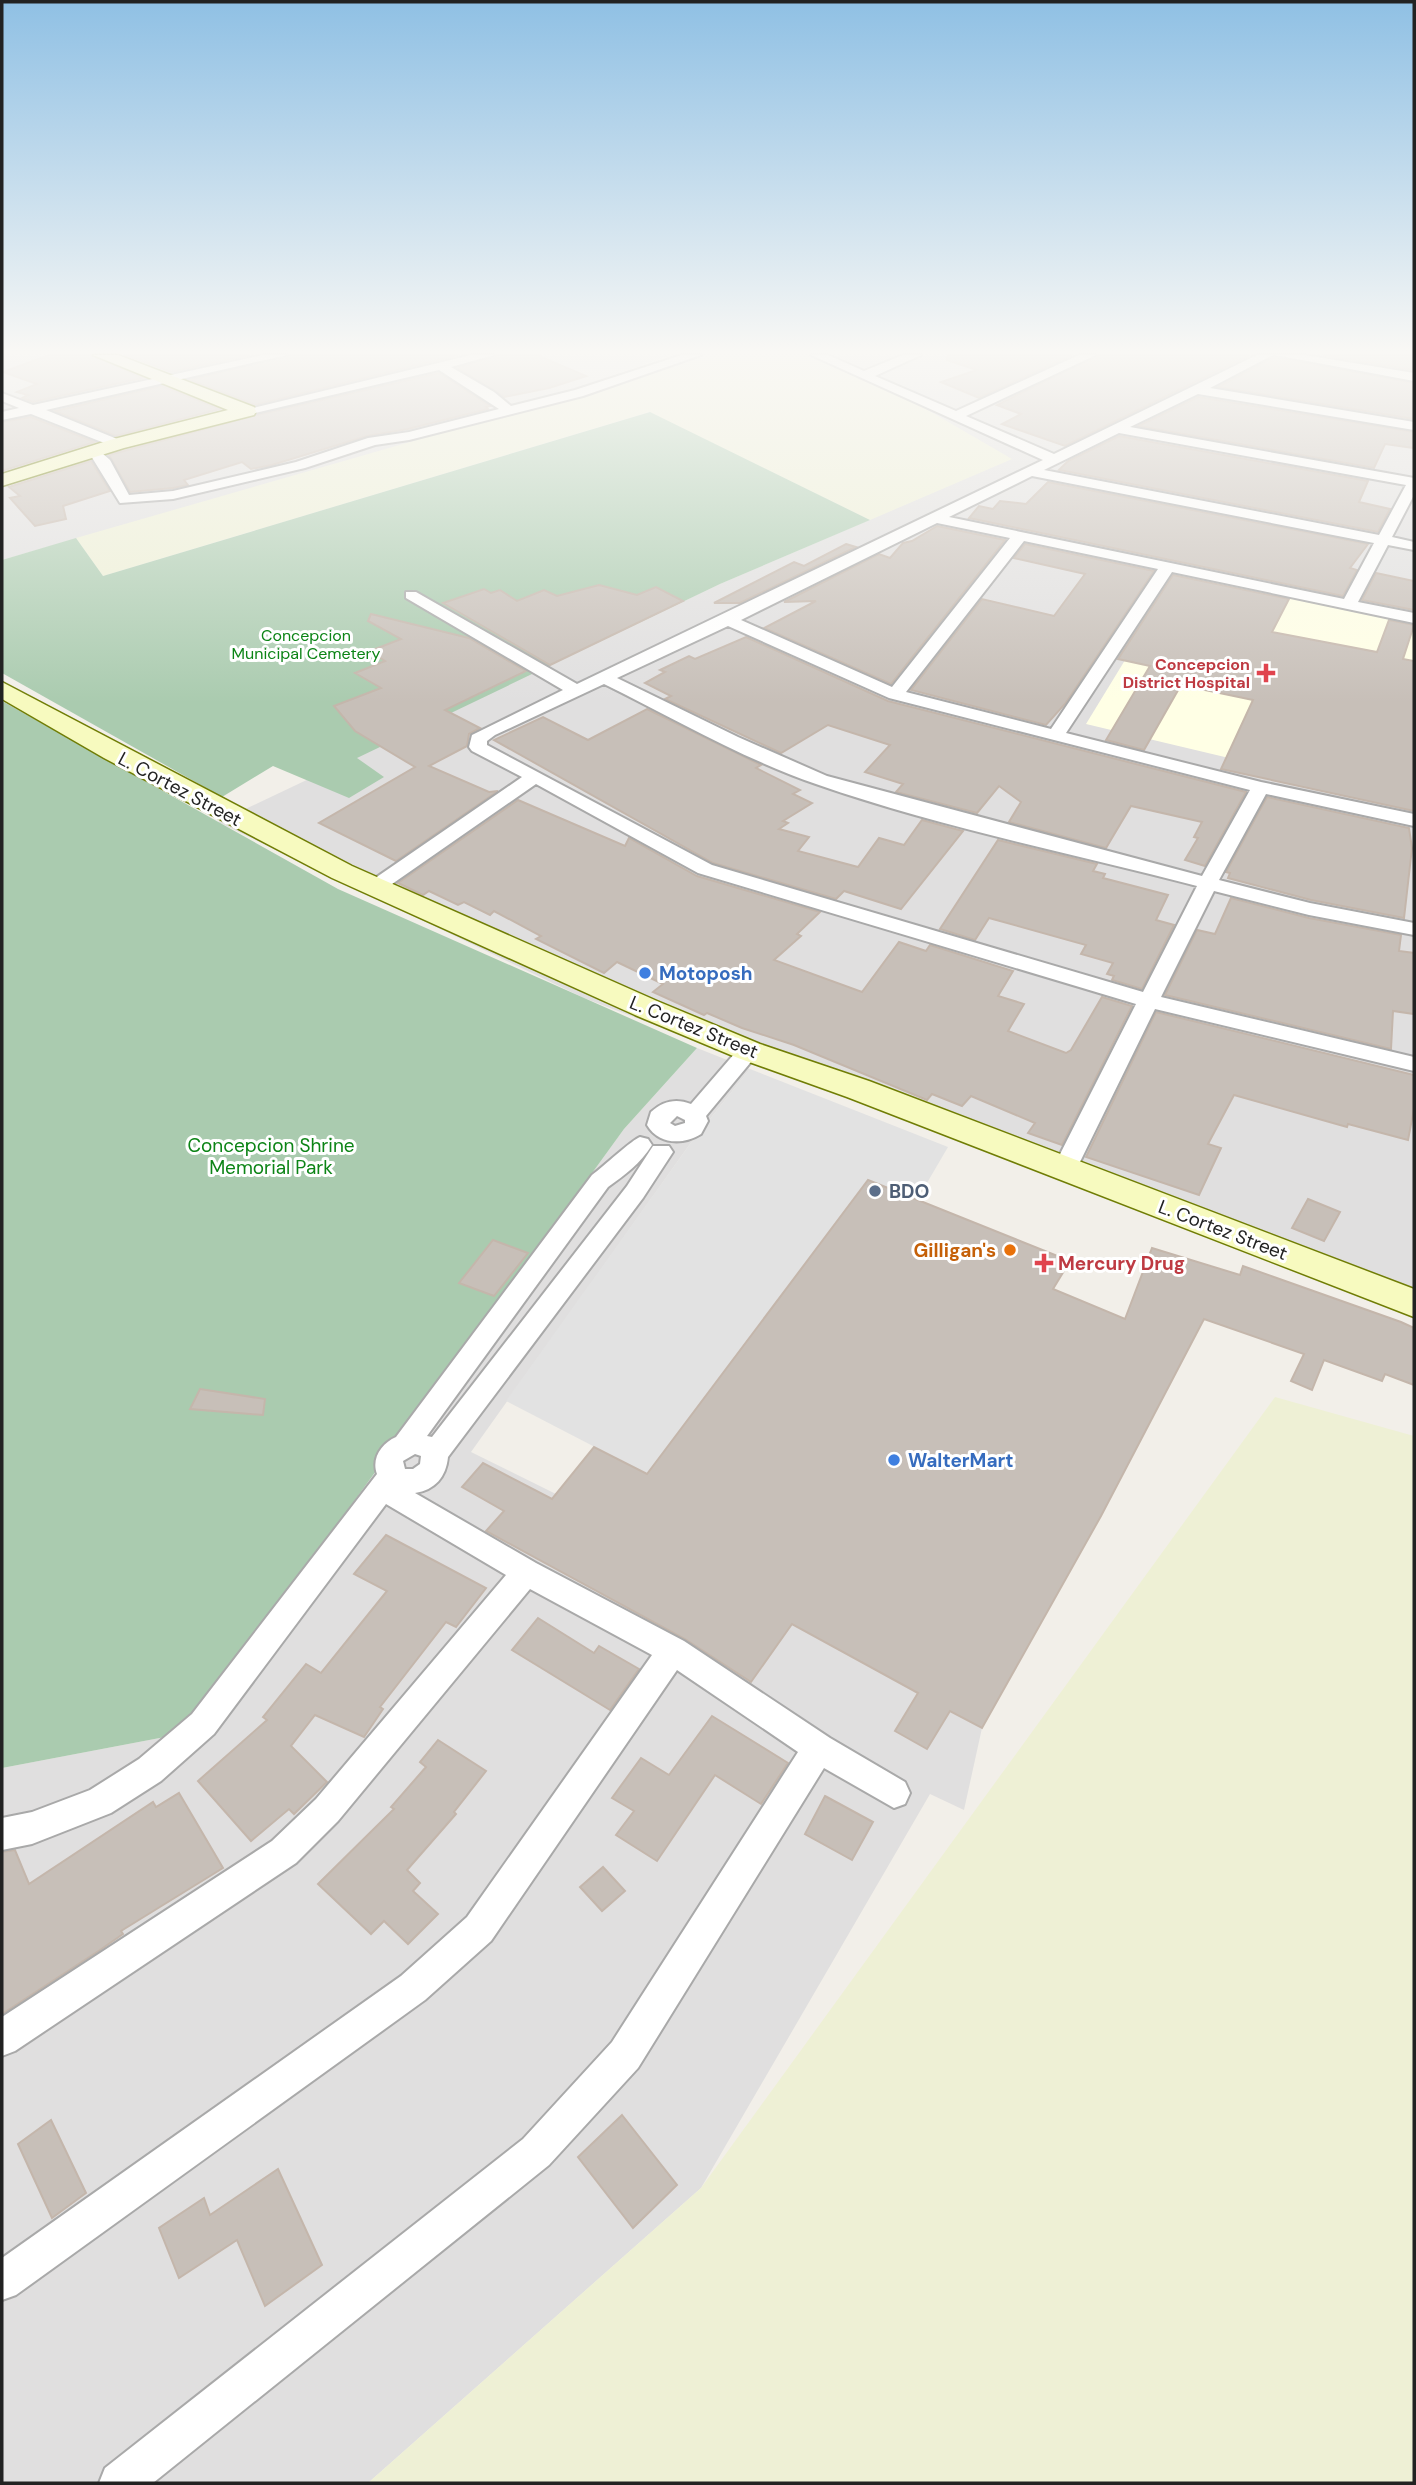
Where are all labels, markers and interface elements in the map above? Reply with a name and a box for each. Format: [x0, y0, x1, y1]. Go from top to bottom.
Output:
park label: Concepcion Municipal Cemetery [232, 625, 380, 664]
place label: Concepcion District Hospital [1123, 654, 1250, 693]
marker: Concepcion District Hospital [1256, 663, 1276, 683]
street label: L. Cortez Street [114, 746, 246, 832]
place label: Motoposh [659, 961, 753, 986]
marker: Motoposh [637, 965, 653, 981]
street label: L. Cortez Street [626, 990, 762, 1064]
park label: Concepcion Shrine Memorial Park [187, 1133, 355, 1180]
place label: BDO [889, 1179, 930, 1204]
marker: BDO [867, 1183, 883, 1199]
street label: L. Cortez Street [1155, 1194, 1291, 1266]
place label: Gilligan's [914, 1238, 996, 1263]
marker: Gilligan's [1002, 1242, 1018, 1258]
place label: Mercury Drug [1058, 1251, 1185, 1276]
marker: Mercury Drug [1036, 1255, 1052, 1271]
place label: WalterMart [908, 1448, 1014, 1473]
marker: WalterMart [886, 1452, 902, 1468]

